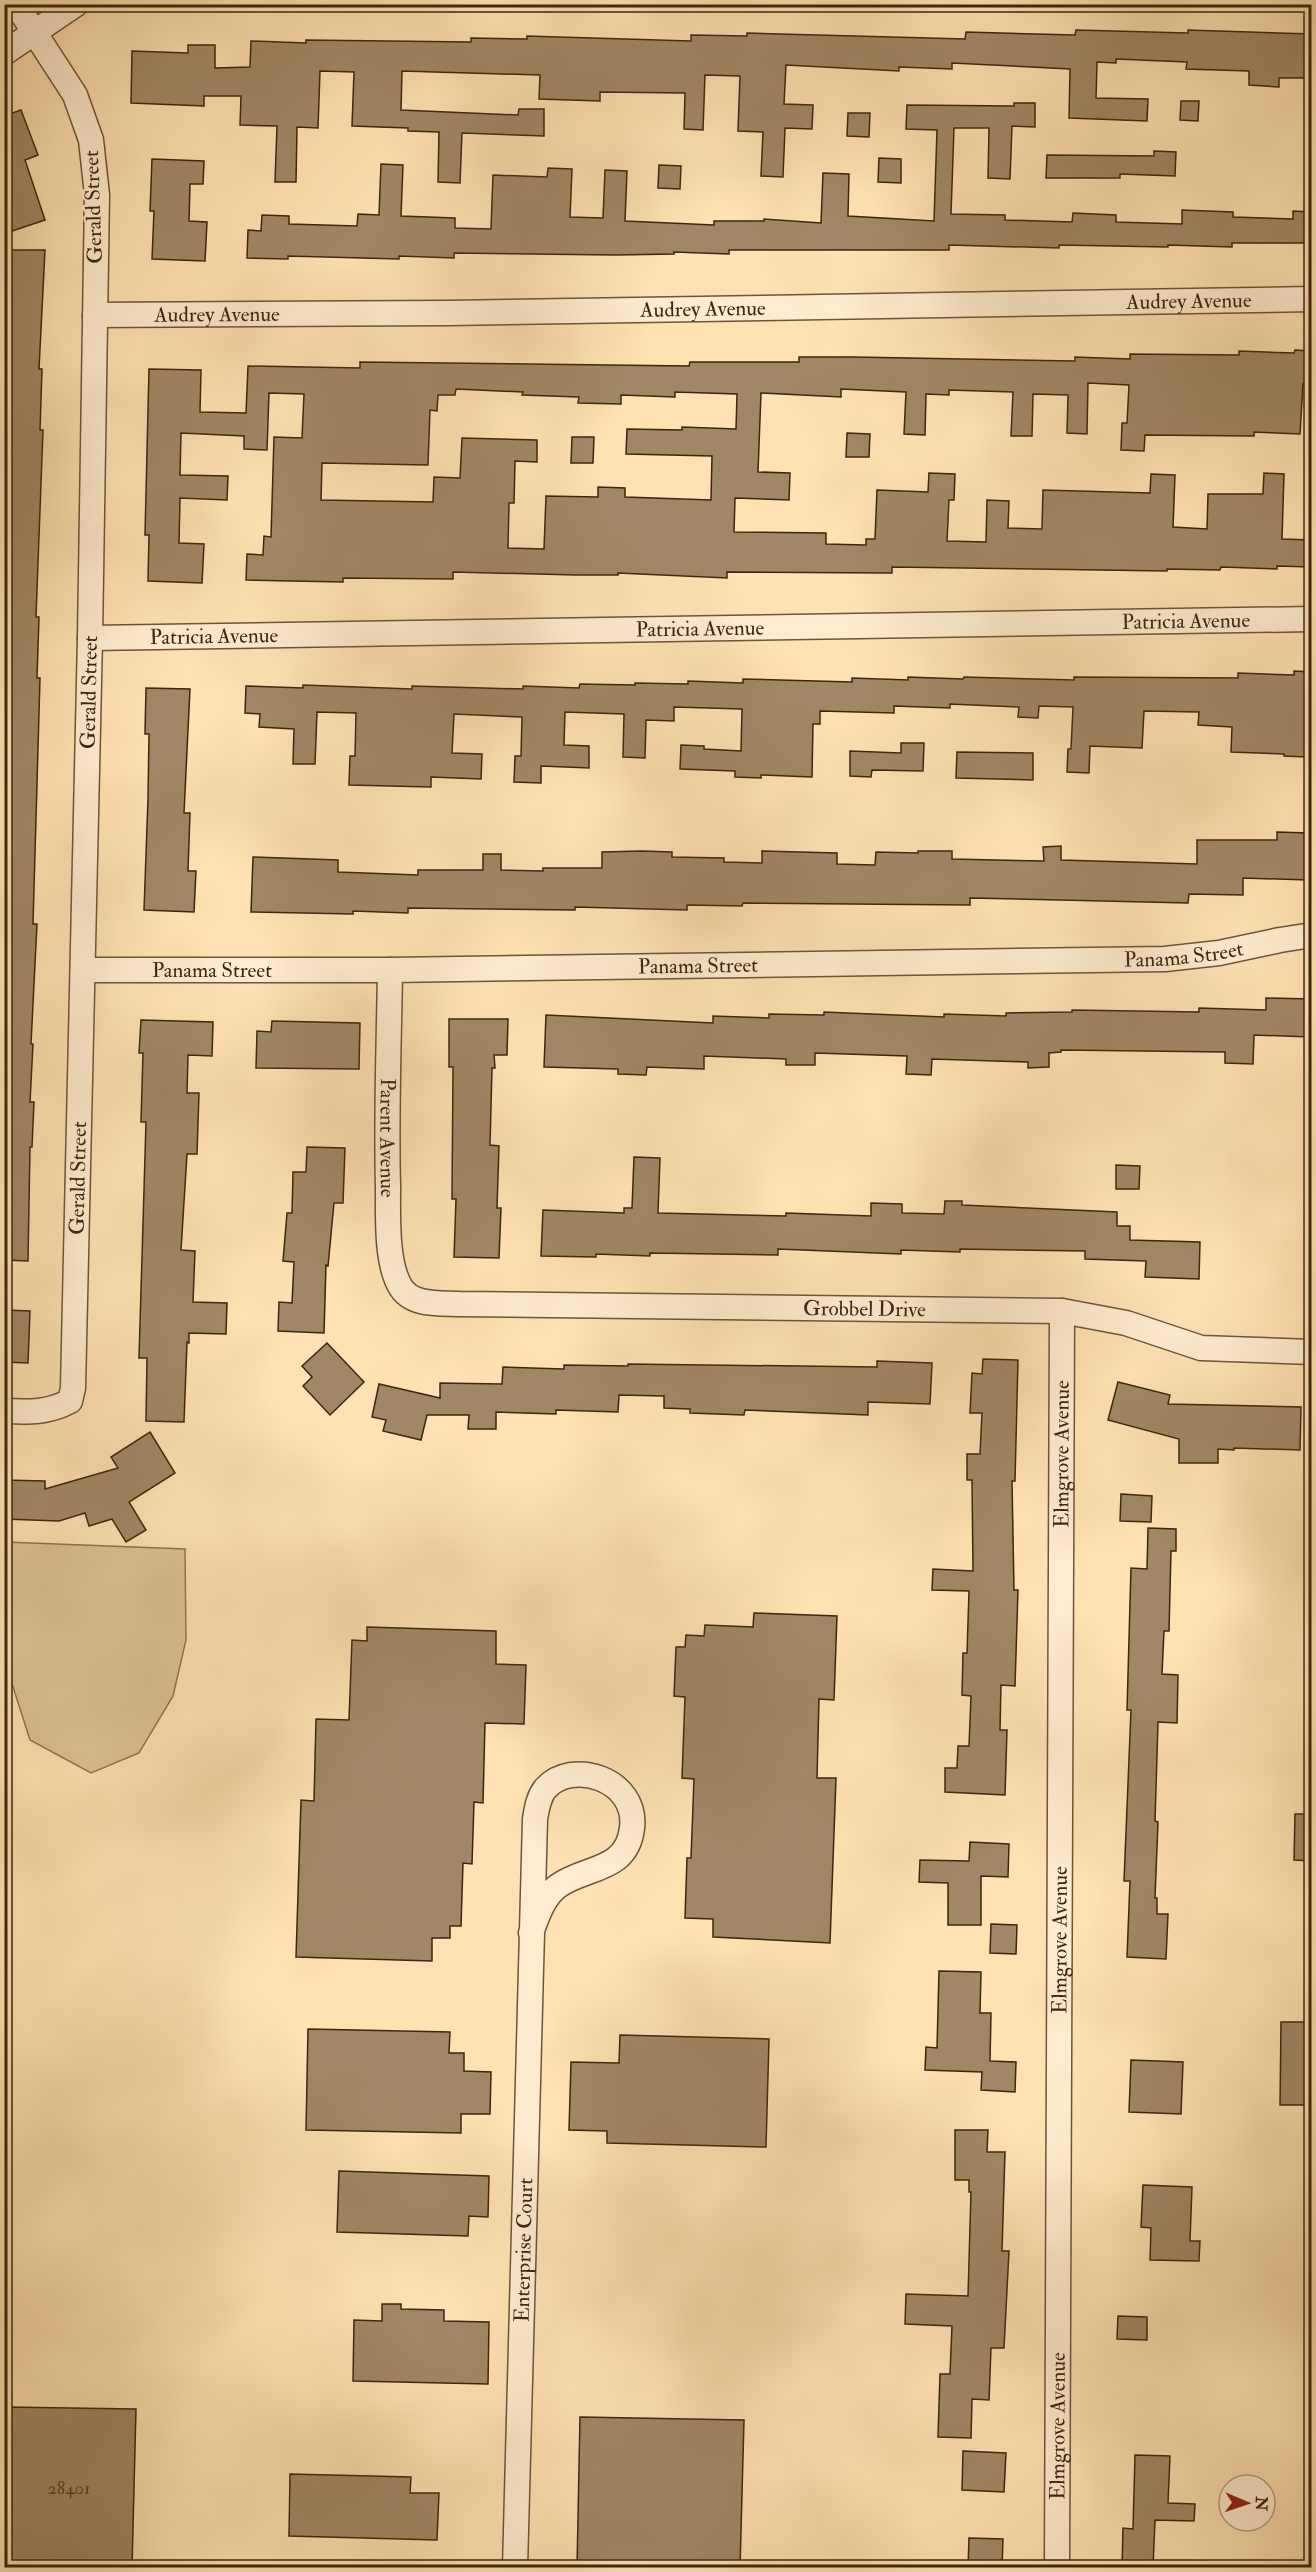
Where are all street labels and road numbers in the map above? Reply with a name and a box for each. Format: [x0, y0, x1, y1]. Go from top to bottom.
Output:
street label: Gerald Street [78, 150, 109, 264]
street label: Audrey Avenue [1125, 287, 1252, 316]
street label: Audrey Avenue [639, 295, 766, 324]
street label: Audrey Avenue [153, 301, 280, 329]
street label: Patricia Avenue [1121, 607, 1251, 636]
street label: Patricia Avenue [635, 615, 765, 644]
street label: Patricia Avenue [150, 622, 279, 651]
street label: Gerald Street [74, 635, 104, 749]
street label: Panama Street [1124, 935, 1246, 974]
street label: Panama Street [638, 952, 758, 980]
street label: Panama Street [152, 957, 272, 984]
street label: Parent Avenue [373, 1078, 401, 1198]
street label: Gerald Street [63, 1121, 93, 1235]
street label: Grobbel Drive [803, 1295, 926, 1323]
street label: Elmgrove Avenue [1048, 1380, 1076, 1528]
street label: Elmgrove Avenue [1046, 1866, 1074, 2014]
street label: Enterprise Court [509, 2177, 539, 2323]
street label: Elmgrove Avenue [1044, 2352, 1072, 2500]

